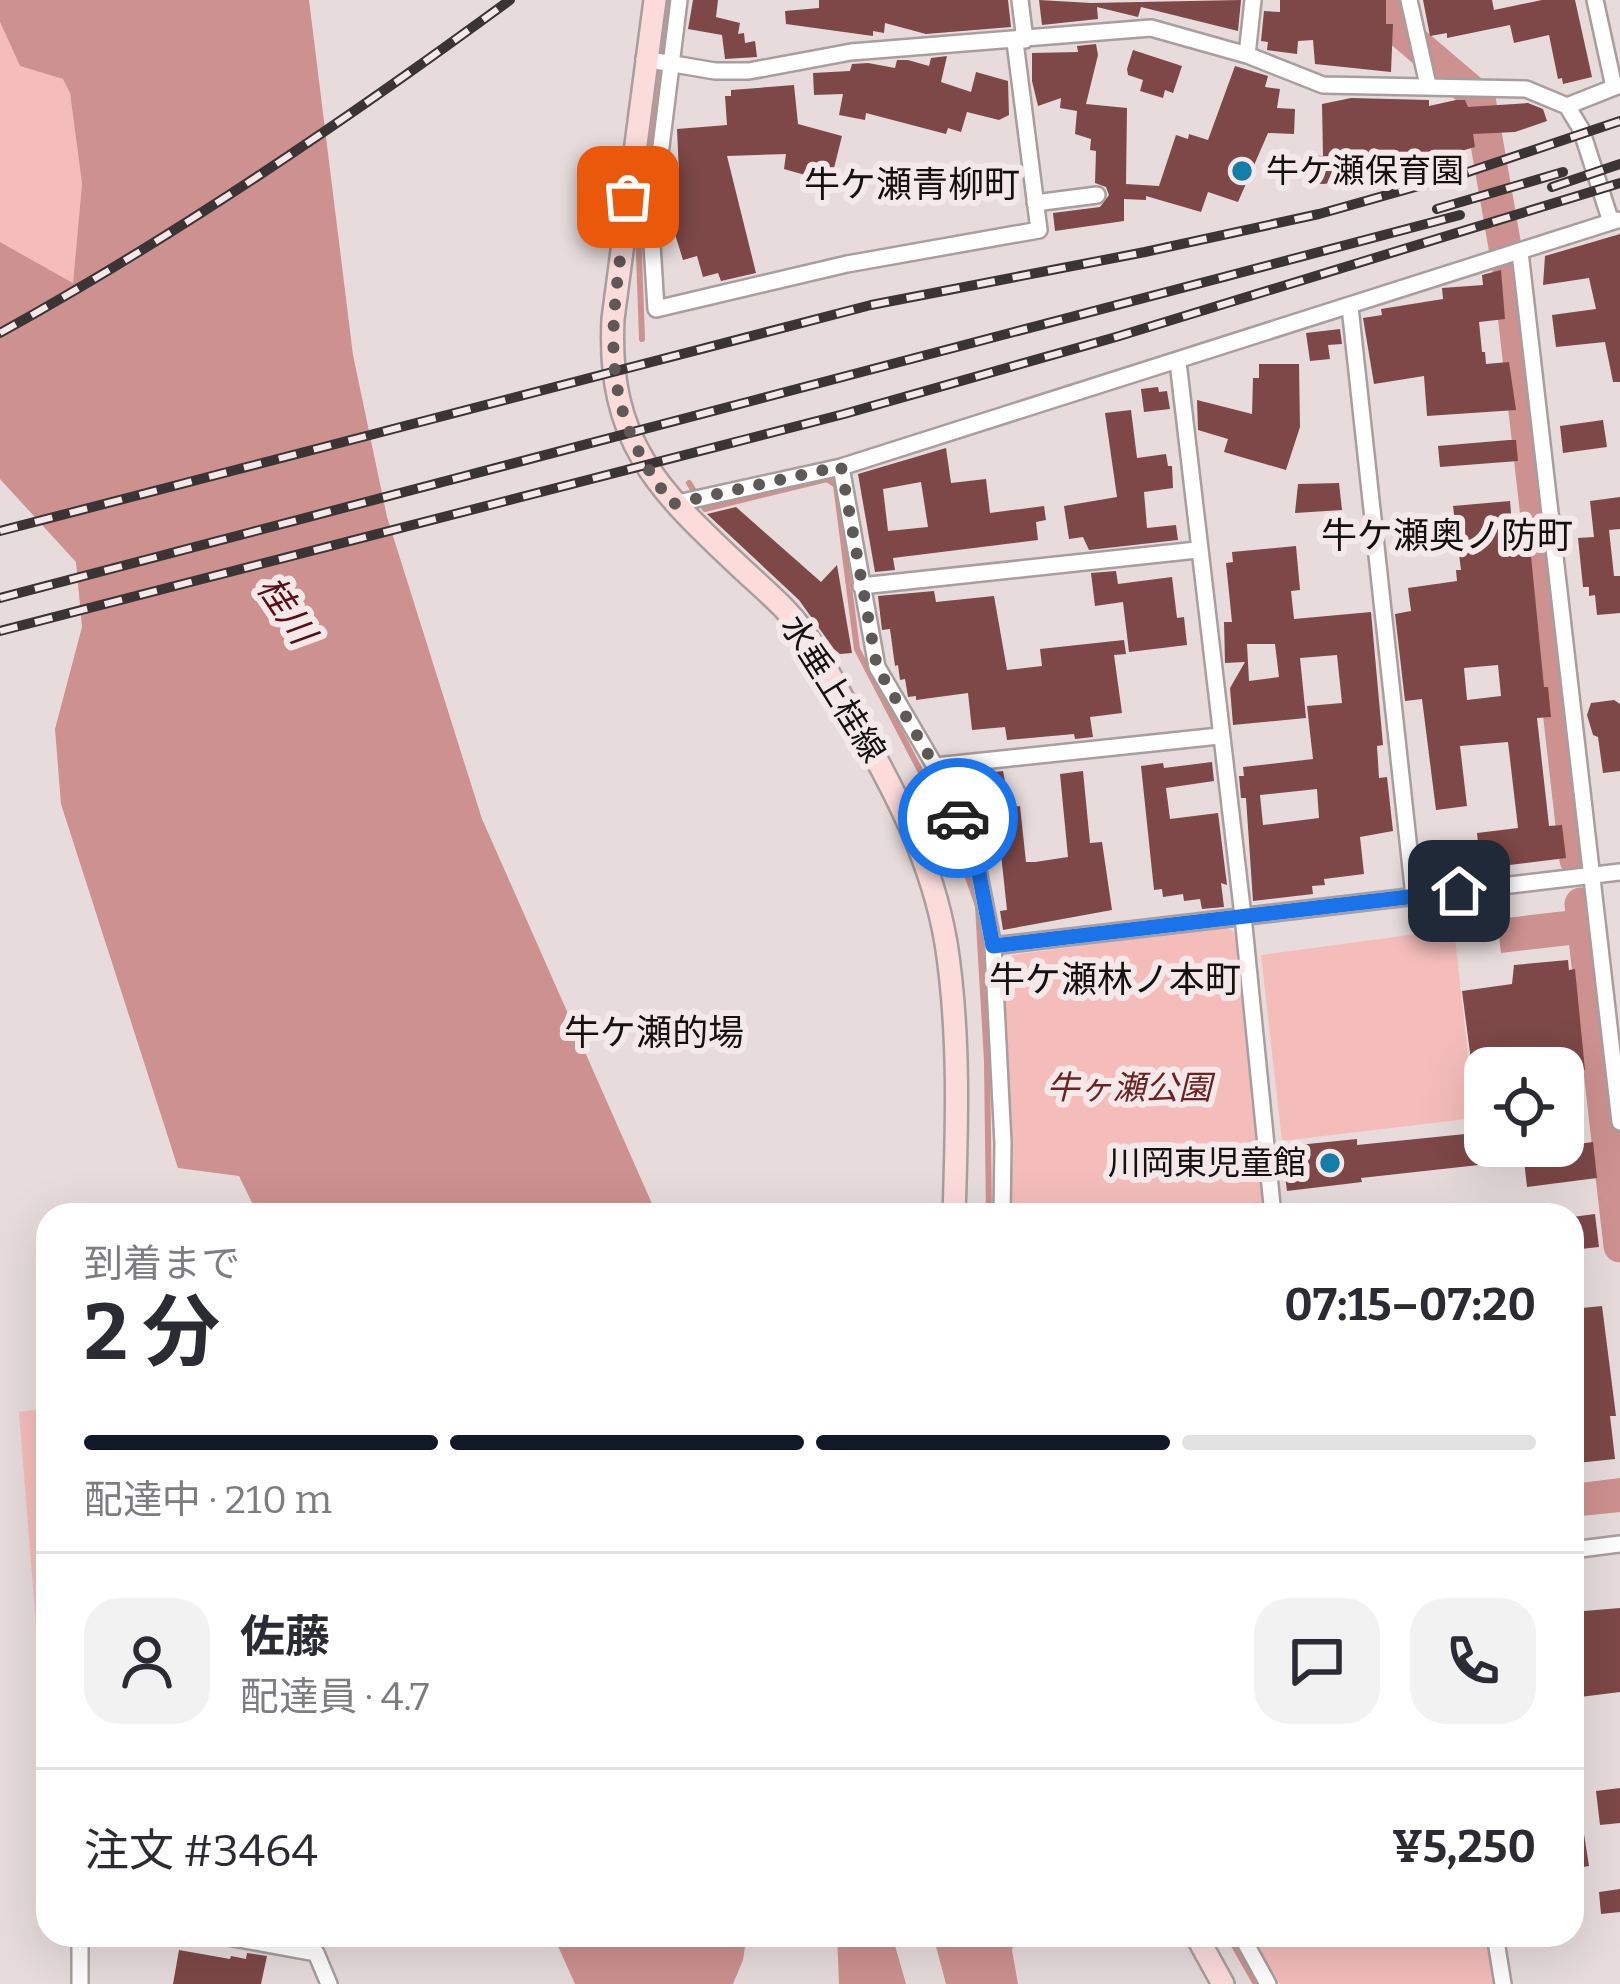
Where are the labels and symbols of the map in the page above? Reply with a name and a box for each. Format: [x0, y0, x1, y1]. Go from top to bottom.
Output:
pin [577, 146, 679, 248]
place label: 牛ケ瀬保育園 [1266, 151, 1464, 191]
marker: 牛ケ瀬保育園 [1229, 158, 1255, 184]
district label: 牛ケ瀬青柳町 [804, 163, 1020, 207]
district label: 牛ケ瀬奥ノ防町 [1321, 514, 1573, 558]
water label: 桂川 [248, 568, 327, 655]
street label: 水垂上桂線 [772, 608, 894, 770]
courier [898, 758, 1018, 878]
pin [1408, 840, 1510, 942]
district label: 牛ケ瀬林ノ本町 [989, 958, 1241, 1002]
district label: 牛ケ瀬的場 [564, 1011, 744, 1055]
park label: 牛ヶ瀬公園 [1047, 1068, 1216, 1108]
place label: 川岡東児童館 [1108, 1143, 1306, 1183]
marker: 川岡東児童館 [1317, 1150, 1343, 1176]

